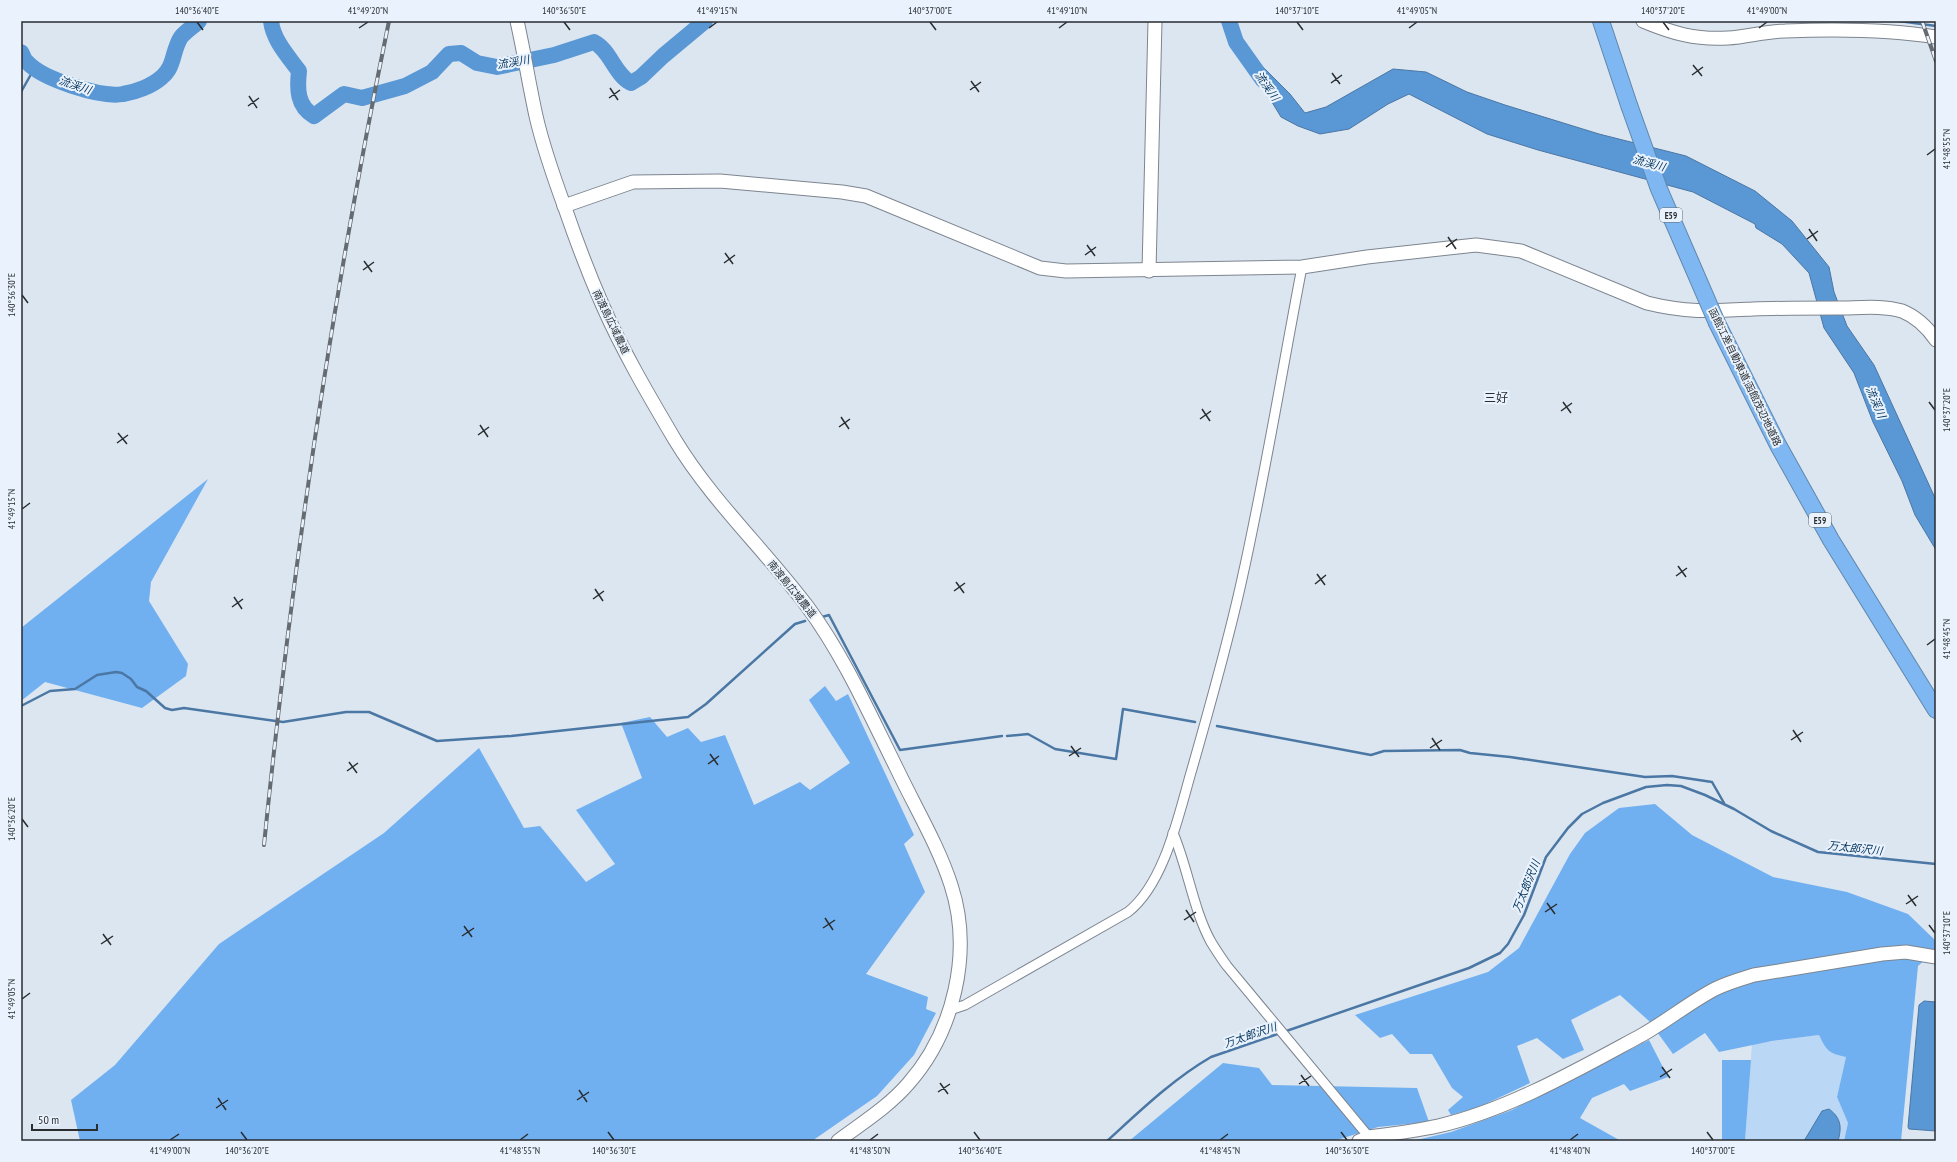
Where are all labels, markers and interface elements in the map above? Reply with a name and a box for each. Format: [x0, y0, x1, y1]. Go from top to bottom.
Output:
text: 140°36'40"E [175, 4, 219, 17]
text: 41°49'20"N [348, 4, 388, 17]
text: 140°36'50"E [542, 4, 586, 17]
text: 41°49'15"N [697, 4, 737, 17]
text: 140°37'00"E [908, 4, 952, 17]
text: 41°49'10"N [1047, 4, 1087, 17]
text: 140°37'10"E [1275, 4, 1319, 17]
text: 41°49'05"N [1397, 4, 1437, 17]
text: 140°37'20"E [1641, 4, 1685, 17]
text: 41°49'00"N [1747, 4, 1787, 17]
water label: 流渓川 [496, 52, 531, 72]
water label: 流渓川 [1252, 68, 1283, 104]
water label: 流渓川 [57, 73, 94, 97]
text: 41°48'55"N [1940, 129, 1953, 169]
water label: 流渓川 [1631, 152, 1668, 174]
road number: E59 [1660, 208, 1682, 222]
text: 140°36'30"E [5, 273, 18, 317]
street label: 南渡島広域農道 [590, 288, 632, 356]
street label: 函館江差自動車道;函館茂辺地道路 [1706, 306, 1784, 448]
water label: 流渓川 [1863, 384, 1889, 421]
text: 140°37'20"E [1940, 388, 1953, 432]
district label: 三好 [1484, 390, 1508, 405]
text: 41°49'15"N [5, 489, 18, 529]
road number: E59 [1809, 513, 1831, 527]
street label: 南渡島広域農道 [765, 558, 819, 620]
text: 41°48'45"N [1940, 619, 1953, 659]
text: 140°36'20"E [5, 797, 18, 841]
water label: 万太郎沢川 [1827, 838, 1884, 858]
water label: 万太郎沢川 [1509, 857, 1543, 914]
text: 140°37'10"E [1940, 911, 1953, 955]
text: 41°49'05"N [5, 979, 18, 1019]
water label: 万太郎沢川 [1222, 1019, 1279, 1051]
scale bar [32, 1106, 97, 1132]
text: 50 m [38, 1112, 59, 1127]
text: 41°49'00"N [150, 1144, 190, 1157]
text: 140°36'20"E [225, 1144, 269, 1157]
text: 41°48'55"N [500, 1144, 540, 1157]
text: 140°36'30"E [592, 1144, 636, 1157]
text: 41°48'50"N [850, 1144, 890, 1157]
text: 140°36'40"E [958, 1144, 1002, 1157]
text: 41°48'45"N [1200, 1144, 1240, 1157]
text: 140°36'50"E [1325, 1144, 1369, 1157]
text: 41°48'40"N [1550, 1144, 1590, 1157]
text: 140°37'00"E [1691, 1144, 1735, 1157]

